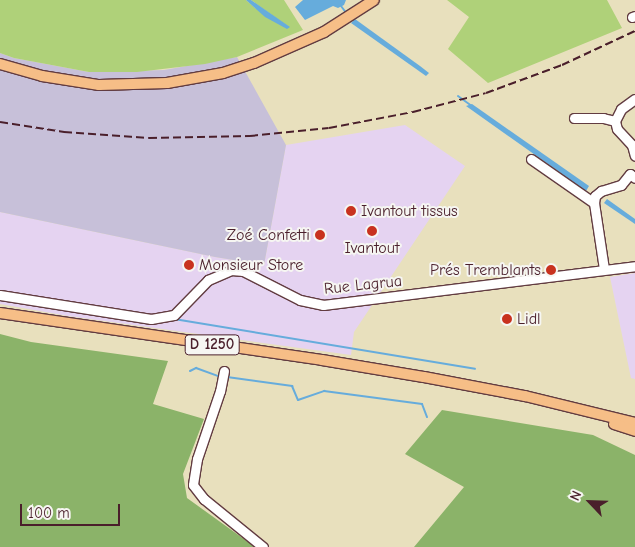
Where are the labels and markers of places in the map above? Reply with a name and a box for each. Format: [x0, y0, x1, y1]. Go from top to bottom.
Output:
place label: Ivantout tissus [361, 201, 458, 221]
marker: Ivantout tissus [345, 205, 357, 217]
place label: Zoé Confetti [227, 225, 310, 245]
marker: Ivantout [366, 225, 378, 237]
marker: Zoé Confetti [314, 229, 326, 241]
place label: Ivantout [344, 238, 400, 258]
place label: Monsieur Store [199, 255, 303, 275]
marker: Monsieur Store [183, 259, 195, 271]
place label: Prés Tremblants [430, 260, 541, 280]
marker: Prés Tremblants [545, 264, 557, 276]
place label: Lidl [517, 309, 541, 329]
marker: Lidl [501, 313, 513, 325]

